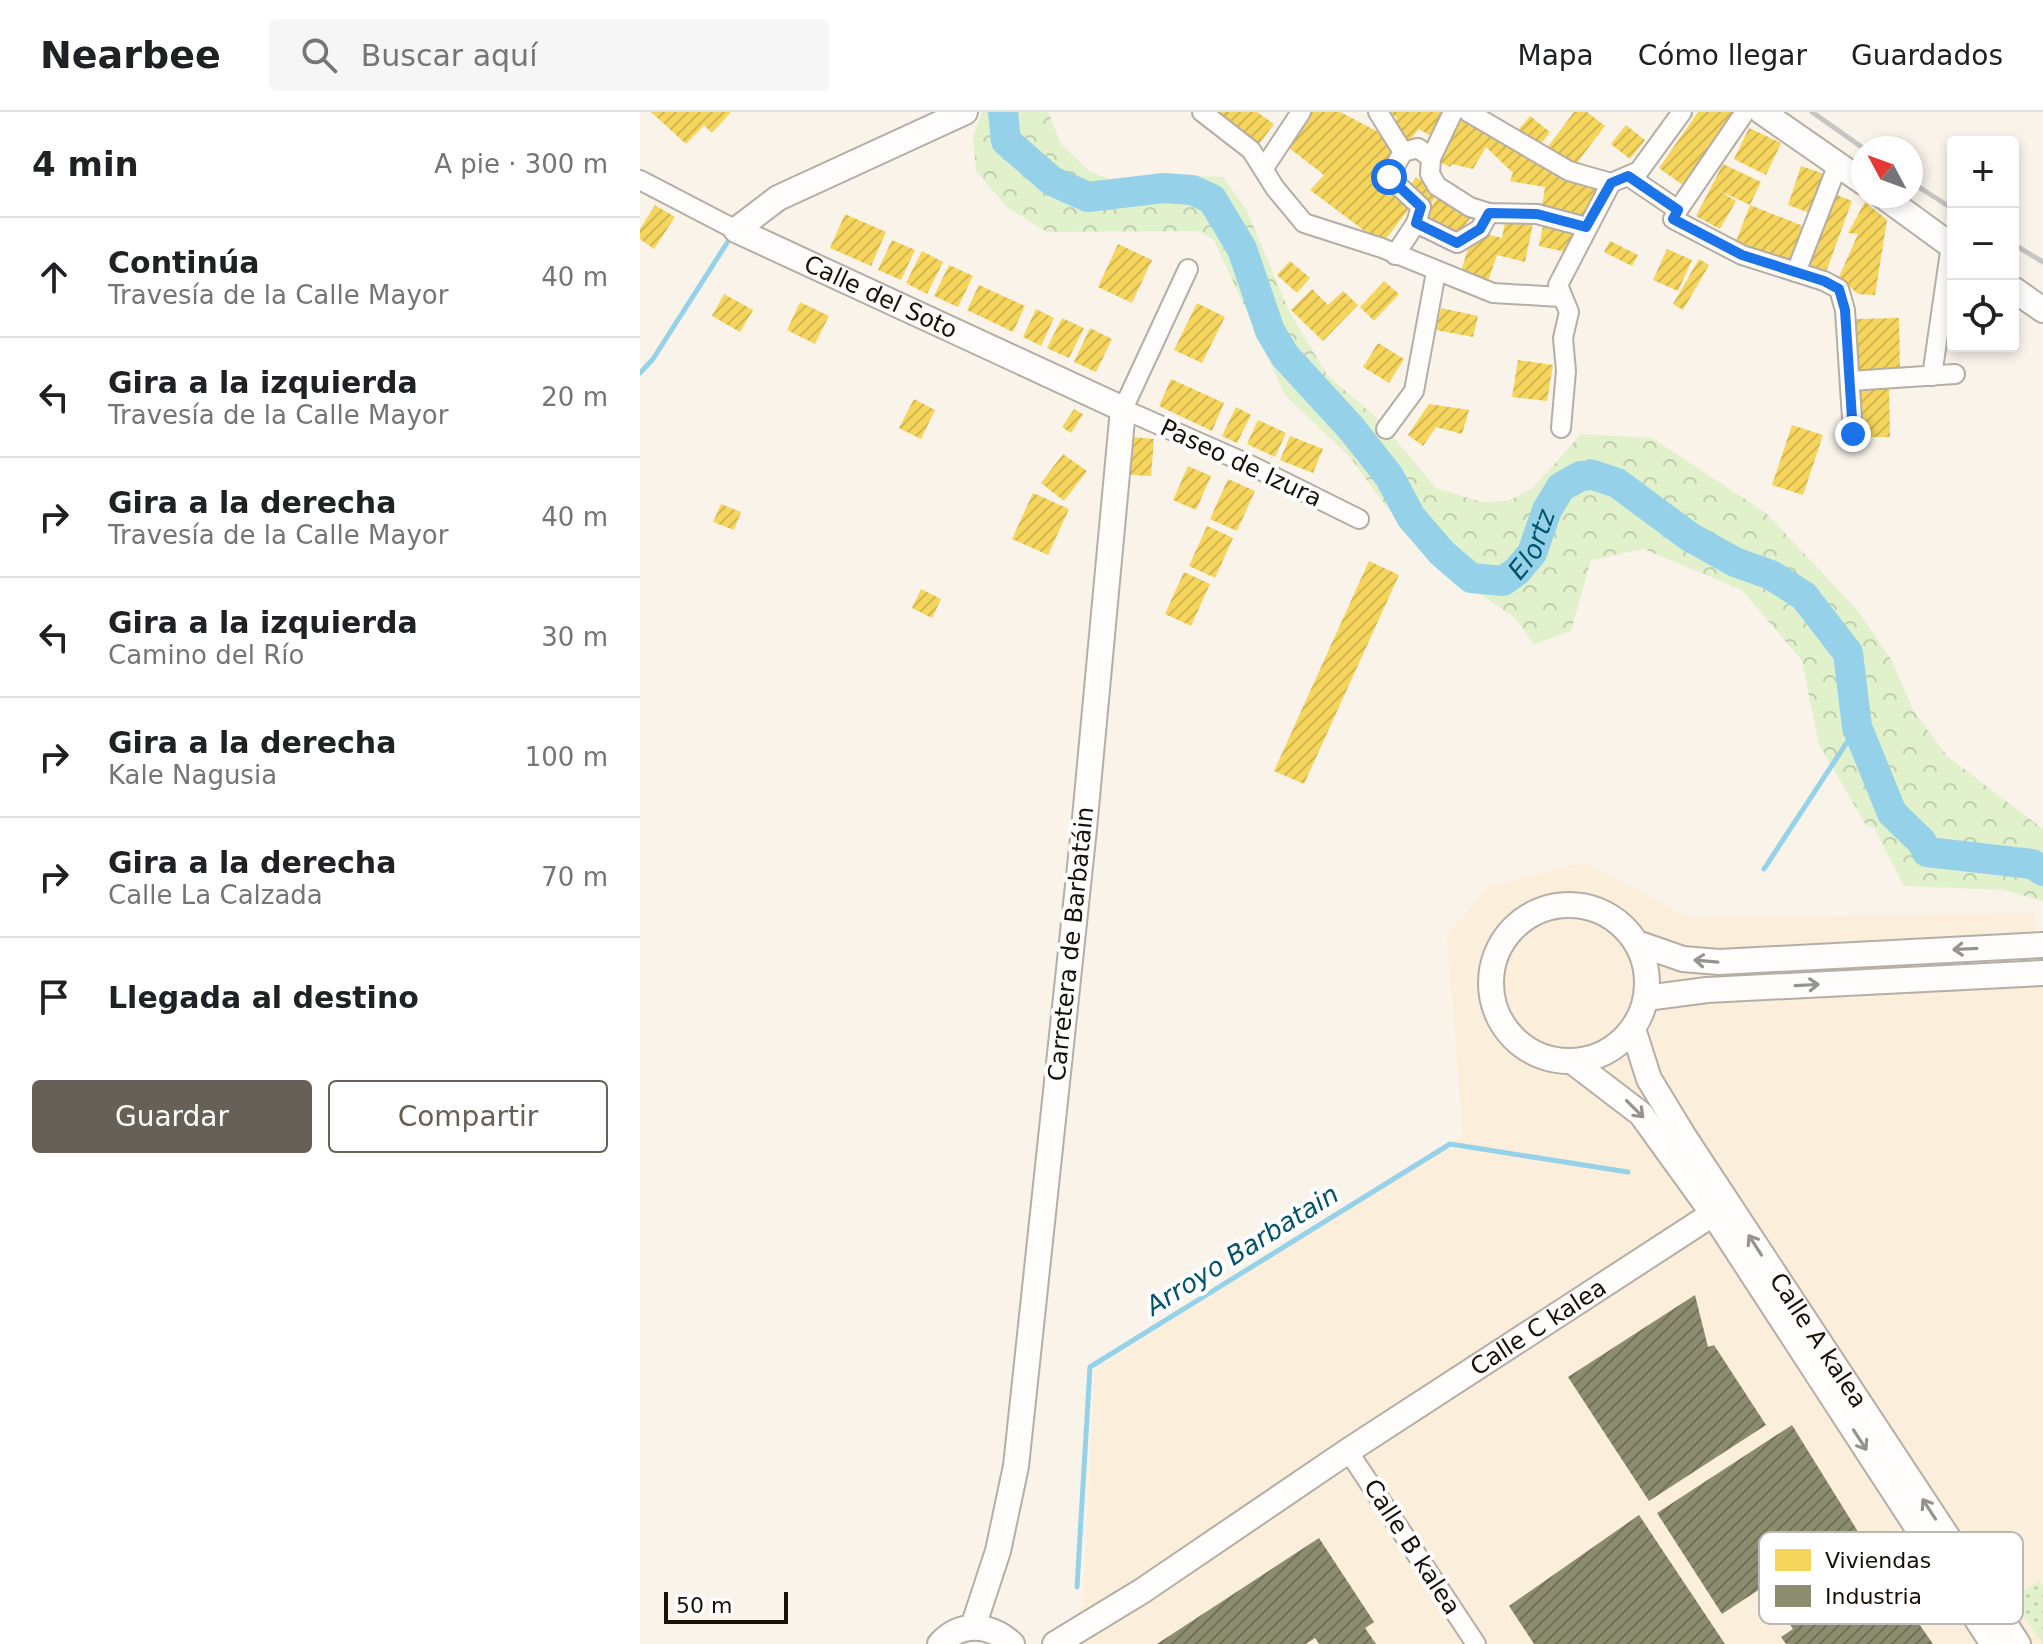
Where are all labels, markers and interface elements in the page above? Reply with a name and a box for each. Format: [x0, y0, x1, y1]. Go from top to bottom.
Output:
search box [269, 19, 829, 91]
text: Nearbee [40, 33, 221, 77]
icon: search [297, 33, 341, 77]
text: Buscar aquí [361, 38, 537, 73]
text: Mapa [1517, 39, 1594, 72]
text: Cómo llegar [1638, 39, 1807, 72]
text: Guardados [1851, 39, 2003, 72]
north arrow [1851, 136, 1923, 208]
map controls [1947, 136, 2019, 352]
button: + [1947, 136, 2019, 208]
text: 4 min [32, 144, 139, 184]
text: A pie · 300 m [434, 149, 608, 179]
route start [1371, 159, 1407, 195]
button: − [1947, 208, 2019, 280]
text: Continúa [108, 245, 260, 280]
street label: Calle del Soto [800, 249, 962, 344]
icon: ahead [32, 255, 76, 299]
text: 40 m [541, 262, 608, 292]
text: Travesía de la Calle Mayor [108, 280, 448, 310]
button: locate [1947, 280, 2019, 352]
text: Gira a la izquierda [108, 365, 418, 400]
icon: left [32, 375, 76, 419]
text: 20 m [541, 382, 608, 412]
text: Travesía de la Calle Mayor [108, 400, 448, 430]
street label: Paseo de Izura [1156, 413, 1326, 513]
route end [1835, 416, 1871, 452]
text: Gira a la derecha [108, 485, 396, 520]
icon: right [32, 495, 76, 539]
text: 40 m [541, 502, 608, 532]
water label: Elortz [1502, 504, 1561, 585]
text: Travesía de la Calle Mayor [108, 520, 448, 550]
text: Gira a la izquierda [108, 605, 418, 640]
icon: left [32, 615, 76, 659]
text: 30 m [541, 622, 608, 652]
text: Camino del Río [108, 640, 304, 670]
text: Gira a la derecha [108, 725, 396, 760]
icon: right [32, 735, 76, 779]
text: 100 m [525, 742, 608, 772]
text: Kale Nagusia [108, 760, 277, 790]
street label: Carretera de Barbatáin [1043, 805, 1099, 1083]
text: Gira a la derecha [108, 845, 396, 880]
icon: right [32, 855, 76, 899]
text: 70 m [541, 862, 608, 892]
text: Calle La Calzada [108, 880, 323, 910]
one-way arrow [1952, 942, 1979, 957]
one-way arrow [1693, 953, 1719, 968]
icon: arrive [32, 975, 76, 1019]
one-way arrow [1794, 977, 1820, 992]
text: Llegada al destino [108, 980, 419, 1015]
button: Guardar [32, 1080, 312, 1153]
button: Compartir [328, 1080, 608, 1153]
one-way arrow [1625, 1099, 1644, 1118]
water label: Arroyo Barbatain [1138, 1179, 1344, 1322]
one-way arrow [1747, 1234, 1764, 1256]
street label: Calle A kalea [1764, 1268, 1873, 1413]
street label: Calle C kalea [1465, 1273, 1611, 1382]
one-way arrow [1852, 1428, 1868, 1450]
street label: Calle B kalea [1358, 1474, 1466, 1620]
one-way arrow [1921, 1498, 1937, 1520]
legend [1759, 1532, 2023, 1624]
text: Viviendas [1825, 1548, 1931, 1573]
text: Industria [1825, 1584, 1922, 1609]
scale bar [664, 1588, 788, 1624]
text: 50 m [676, 1593, 732, 1618]

